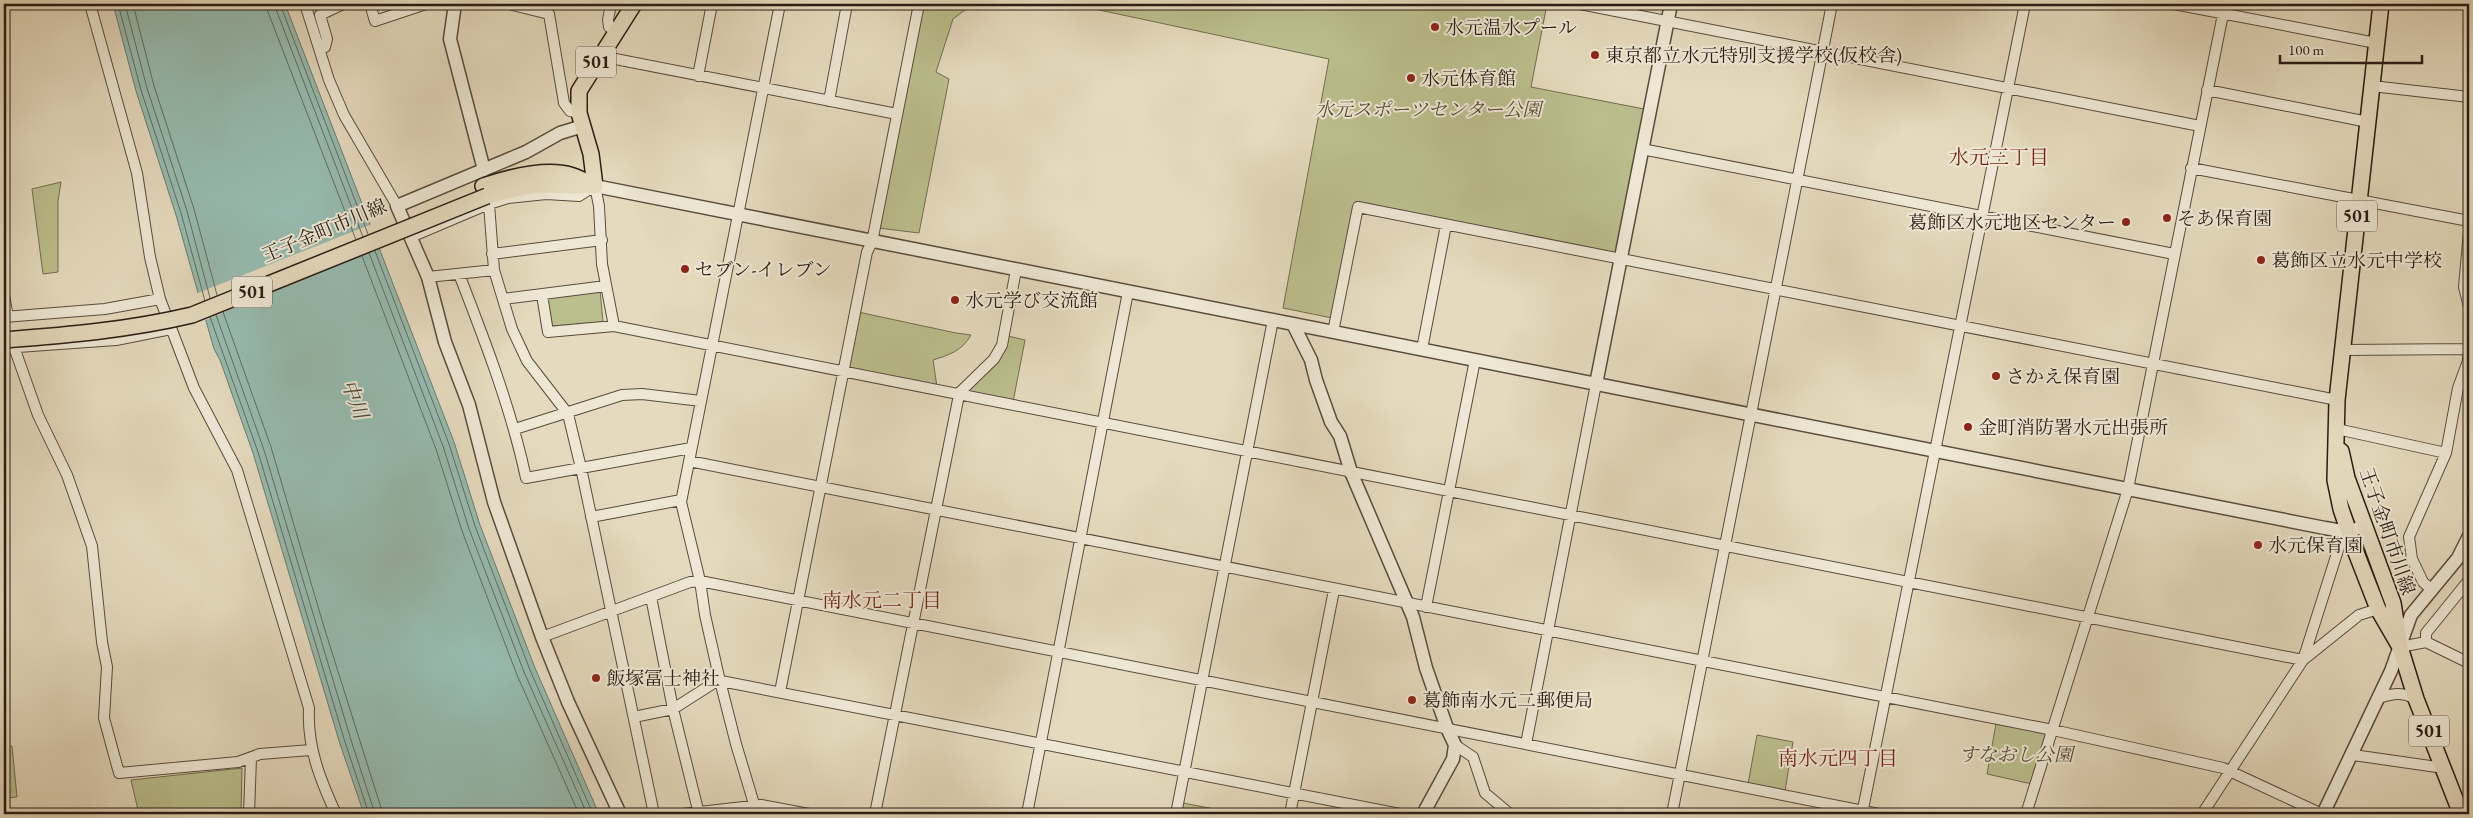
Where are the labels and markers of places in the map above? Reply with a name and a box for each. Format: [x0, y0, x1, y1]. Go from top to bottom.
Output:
place label: 水元温水プール [1445, 15, 1577, 40]
marker: 水元温水プール [1429, 21, 1441, 33]
place label: 東京都立水元特別支援学校(仮校舎) [1605, 43, 1902, 68]
marker: 東京都立水元特別支援学校(仮校舎) [1589, 49, 1601, 61]
place label: 水元体育館 [1421, 66, 1516, 91]
marker: 水元体育館 [1405, 72, 1417, 84]
place label: そあ保育園 [2177, 206, 2272, 231]
place label: 葛飾区水元地区センター [1908, 210, 2116, 235]
marker: そあ保育園 [2161, 212, 2173, 224]
marker: 葛飾区水元地区センター [2120, 216, 2132, 228]
place label: 葛飾区立水元中学校 [2271, 248, 2442, 273]
marker: 葛飾区立水元中学校 [2255, 254, 2267, 266]
place label: セブン-イレブン [695, 257, 832, 282]
marker: セブン-イレブン [679, 263, 691, 275]
place label: 水元学び交流館 [965, 288, 1098, 313]
marker: 水元学び交流館 [949, 294, 961, 306]
place label: さかえ保育園 [2006, 364, 2120, 389]
marker: さかえ保育園 [1990, 370, 2002, 382]
place label: 金町消防署水元出張所 [1978, 415, 2168, 440]
marker: 金町消防署水元出張所 [1962, 421, 1974, 433]
place label: 水元保育園 [2268, 533, 2363, 558]
marker: 水元保育園 [2252, 539, 2264, 551]
place label: 飯塚冨士神社 [606, 666, 720, 691]
marker: 飯塚冨士神社 [590, 672, 602, 684]
place label: 葛飾南水元二郵便局 [1422, 688, 1593, 713]
marker: 葛飾南水元二郵便局 [1406, 694, 1418, 706]

